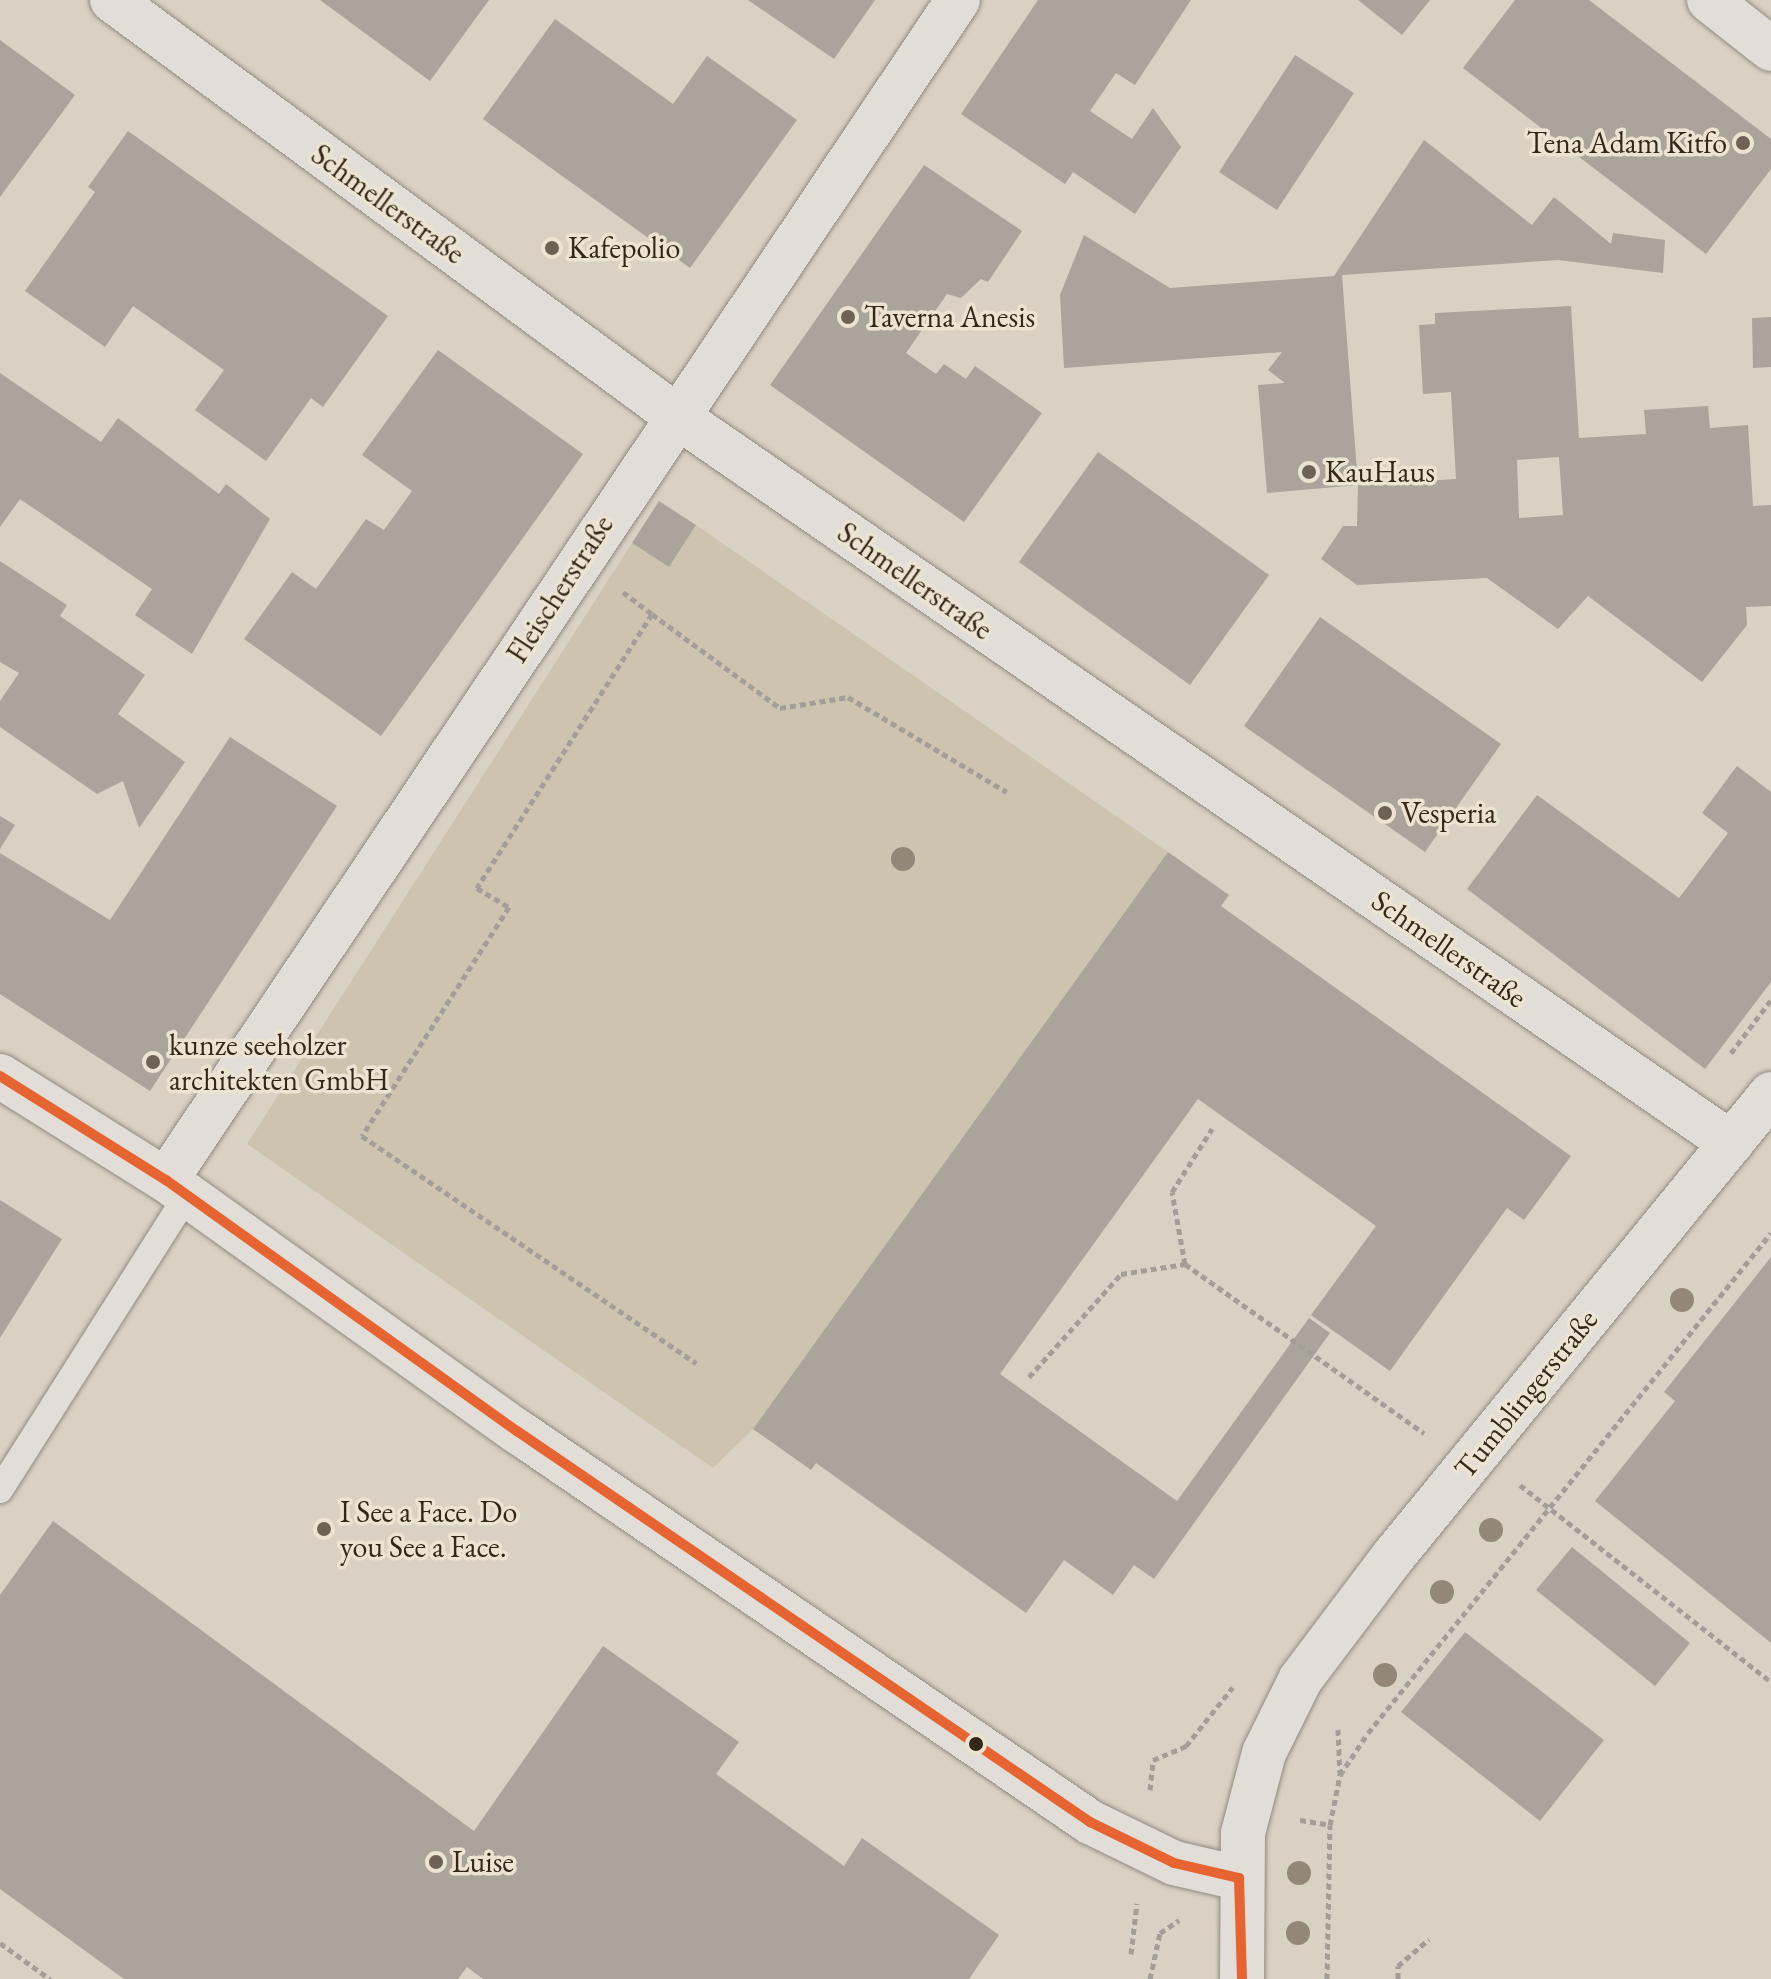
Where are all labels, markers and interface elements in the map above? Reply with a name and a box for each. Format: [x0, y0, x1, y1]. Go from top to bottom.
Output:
place label: Tena Adam Kitfo [1526, 125, 1727, 161]
marker: Tena Adam Kitfo [1734, 134, 1752, 152]
street label: Schmellerstraße [304, 136, 472, 272]
place label: Kafepolio [568, 230, 680, 266]
marker: Kafepolio [543, 239, 561, 257]
place label: Taverna Anesis [864, 299, 1035, 335]
marker: Taverna Anesis [839, 308, 857, 326]
place label: KauHaus [1325, 454, 1435, 490]
marker: KauHaus [1300, 463, 1318, 481]
street label: Fleischerstraße [499, 508, 621, 670]
street label: Schmellerstraße [831, 514, 999, 648]
place label: Vesperia [1401, 795, 1496, 831]
marker: Vesperia [1376, 804, 1394, 822]
street label: Schmellerstraße [1365, 882, 1533, 1016]
place label: kunze seeholzer architekten GmbH [169, 1027, 389, 1098]
marker: kunze seeholzer architekten GmbH [144, 1053, 162, 1071]
street label: Tumblingerstraße [1447, 1302, 1605, 1486]
place label: I See a Face. Do you See a Face. [340, 1494, 517, 1564]
marker: I See a Face. Do you See a Face. [315, 1520, 333, 1538]
unlabelled marker [968, 1736, 984, 1752]
place label: Luise [452, 1844, 514, 1880]
marker: Luise [427, 1853, 445, 1871]

